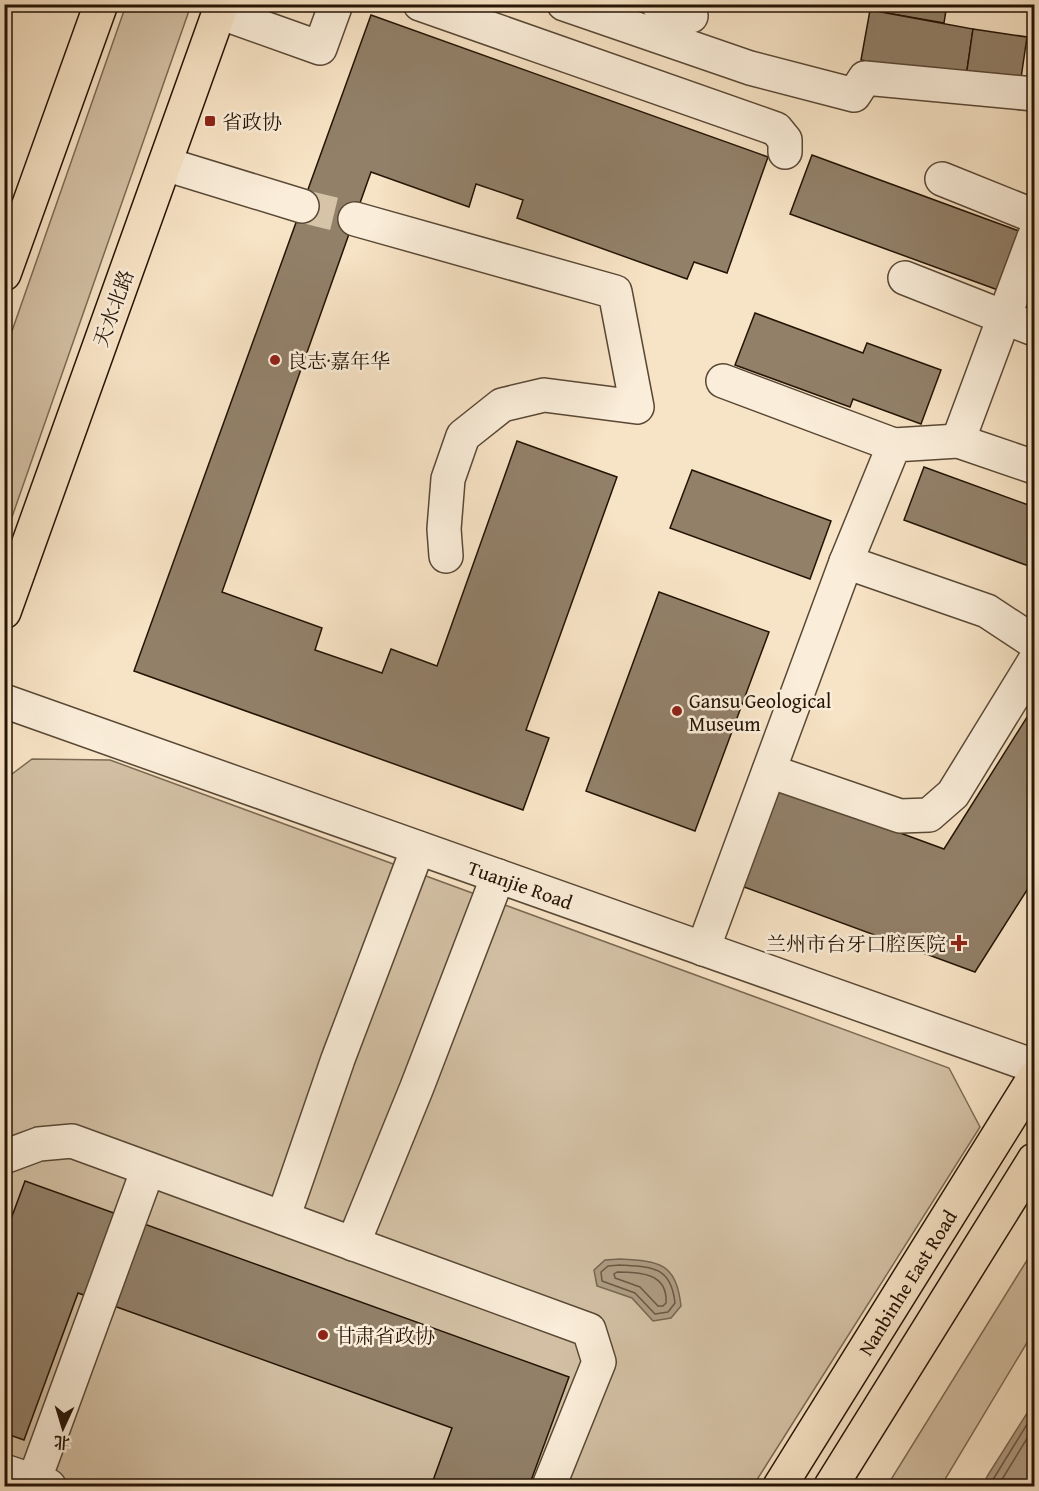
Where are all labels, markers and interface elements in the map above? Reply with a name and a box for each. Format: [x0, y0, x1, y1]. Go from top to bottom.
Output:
place label: 省政协 [222, 107, 282, 136]
marker: 省政协 [203, 114, 217, 128]
street label: 天水北路 [86, 265, 140, 351]
place label: 良志·嘉年华 [287, 346, 390, 375]
marker: 良志·嘉年华 [268, 353, 282, 367]
place label: Gansu Geological Museum [689, 686, 832, 738]
marker: Gansu Geological Museum [670, 704, 684, 718]
street label: Tuanjie Road [464, 852, 577, 916]
place label: 兰州市台牙口腔医院 [766, 929, 946, 958]
marker: 兰州市台牙口腔医院 [950, 934, 968, 952]
street label: Nanbinhe East Road [850, 1203, 963, 1361]
place label: 甘肃省政协 [335, 1321, 435, 1350]
marker: 甘肃省政协 [316, 1328, 330, 1342]
north arrow [33, 1398, 93, 1458]
text: 北 [53, 1430, 71, 1455]

